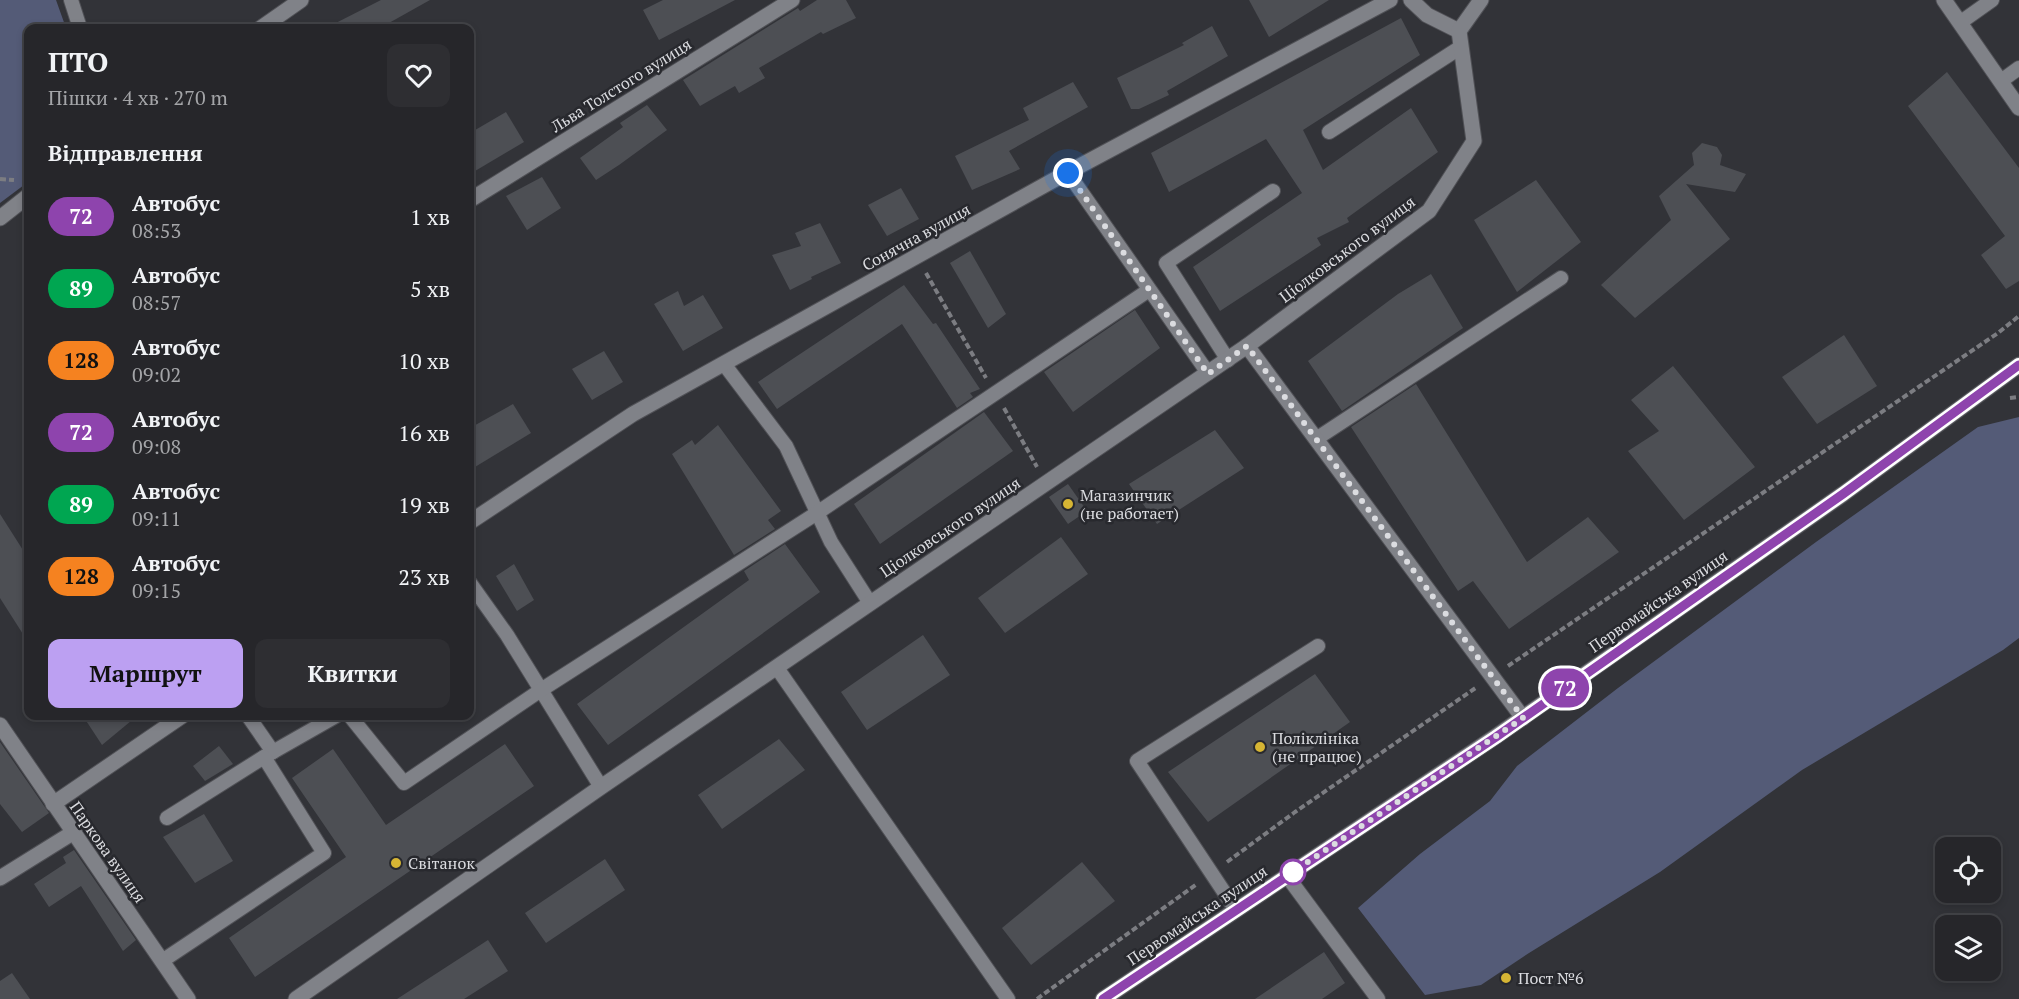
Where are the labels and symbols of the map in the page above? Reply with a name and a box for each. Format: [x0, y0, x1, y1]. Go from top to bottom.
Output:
street label: Льва Толстого вулиця [546, 33, 695, 138]
your location [1053, 158, 1083, 188]
street label: Ціолковського вулиця [1275, 191, 1419, 307]
street label: Сонячна вулиця [858, 198, 974, 276]
street label: Ціолковського вулиця [875, 472, 1025, 582]
place label: Магазинчик (не работает) [1080, 484, 1179, 524]
marker: Магазинчик (не работает) [1061, 497, 1075, 511]
street label: Первомайська вулиця [1584, 545, 1732, 657]
line badge: 72 [1538, 668, 1592, 708]
place label: Поліклініка (не працює) [1272, 727, 1362, 767]
marker: Поліклініка (не працює) [1253, 740, 1267, 754]
street label: Паркова вулиця [65, 797, 151, 907]
place label: Світанок [408, 852, 475, 874]
marker: Світанок [389, 856, 403, 870]
unlabelled marker [1280, 859, 1306, 885]
street label: Первомайська вулиця [1123, 860, 1271, 970]
place label: Пост №6 [1518, 967, 1584, 989]
marker: Пост №6 [1499, 971, 1513, 985]

